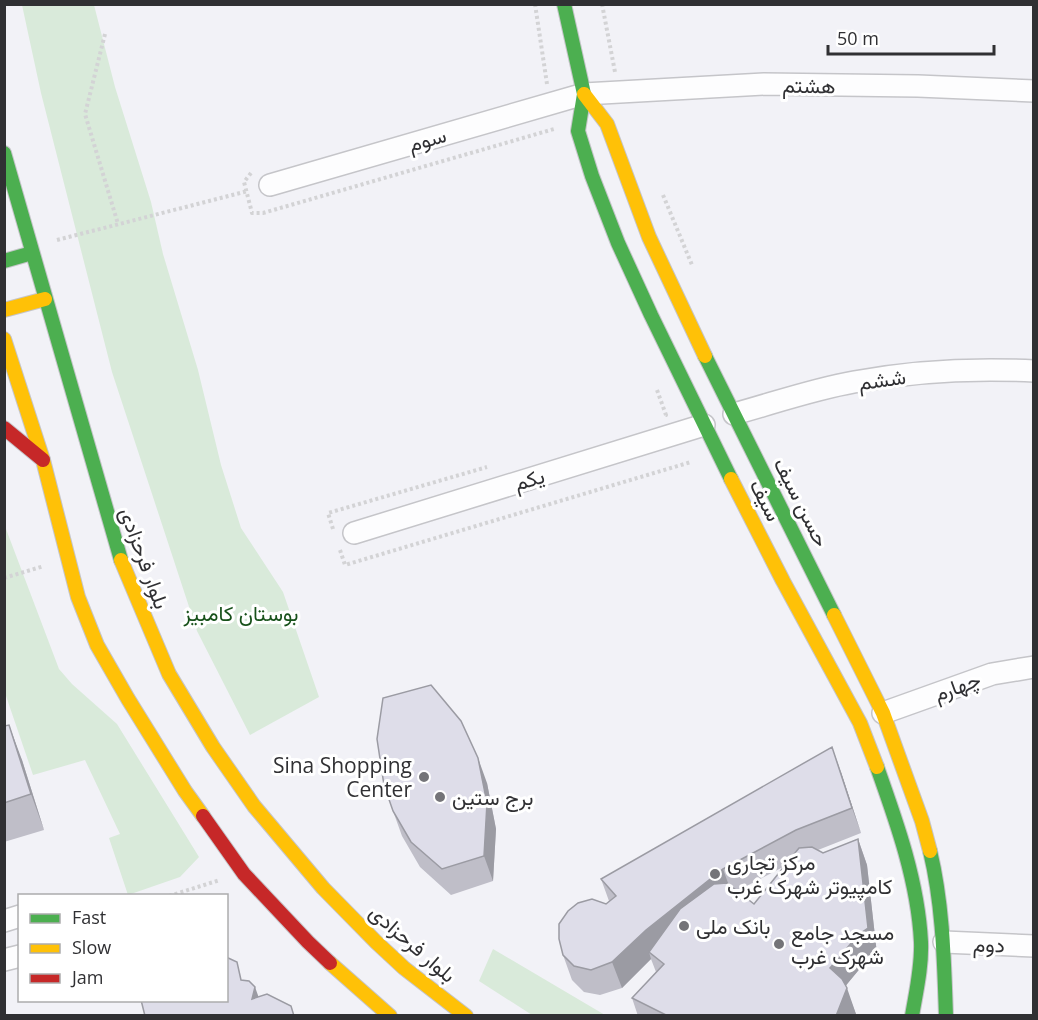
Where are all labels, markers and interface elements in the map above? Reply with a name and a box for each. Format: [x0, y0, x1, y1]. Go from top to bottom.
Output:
scale bar [828, 18, 994, 56]
text: 50 m [837, 26, 879, 50]
street label: هشتم [782, 71, 836, 100]
street label: سوم [405, 120, 450, 159]
street label: ششم [856, 362, 908, 397]
street label: حسن سیف [768, 453, 836, 551]
street label: یکم [510, 461, 548, 498]
street label: سیف [744, 474, 788, 526]
street label: بلوار فرحزادی [114, 503, 176, 613]
park label: بوستان کامبیز [182, 599, 299, 627]
street label: چهارم [930, 665, 985, 708]
place label: Sina Shopping Center [273, 751, 412, 803]
marker: Sina Shopping Center [417, 770, 431, 784]
place label: برج ستین [452, 783, 533, 812]
marker: برج ستین [433, 790, 447, 804]
place label: مرکز تجاری کامپیوتر شهرک غرب [727, 848, 892, 901]
marker: مرکز تجاری کامپیوتر شهرک غرب [708, 867, 722, 881]
legend [18, 894, 228, 1002]
street label: بلوار فرحزادی [364, 898, 462, 988]
text: Fast [72, 905, 106, 929]
place label: بانک ملی [696, 912, 770, 940]
place label: مسجد جامع شهرک غرب [791, 918, 894, 970]
marker: بانک ملی [677, 919, 691, 933]
street label: دوم [973, 929, 1005, 960]
text: Slow [72, 935, 111, 959]
marker: مسجد جامع شهرک غرب [772, 937, 786, 951]
text: Jam [70, 965, 104, 989]

